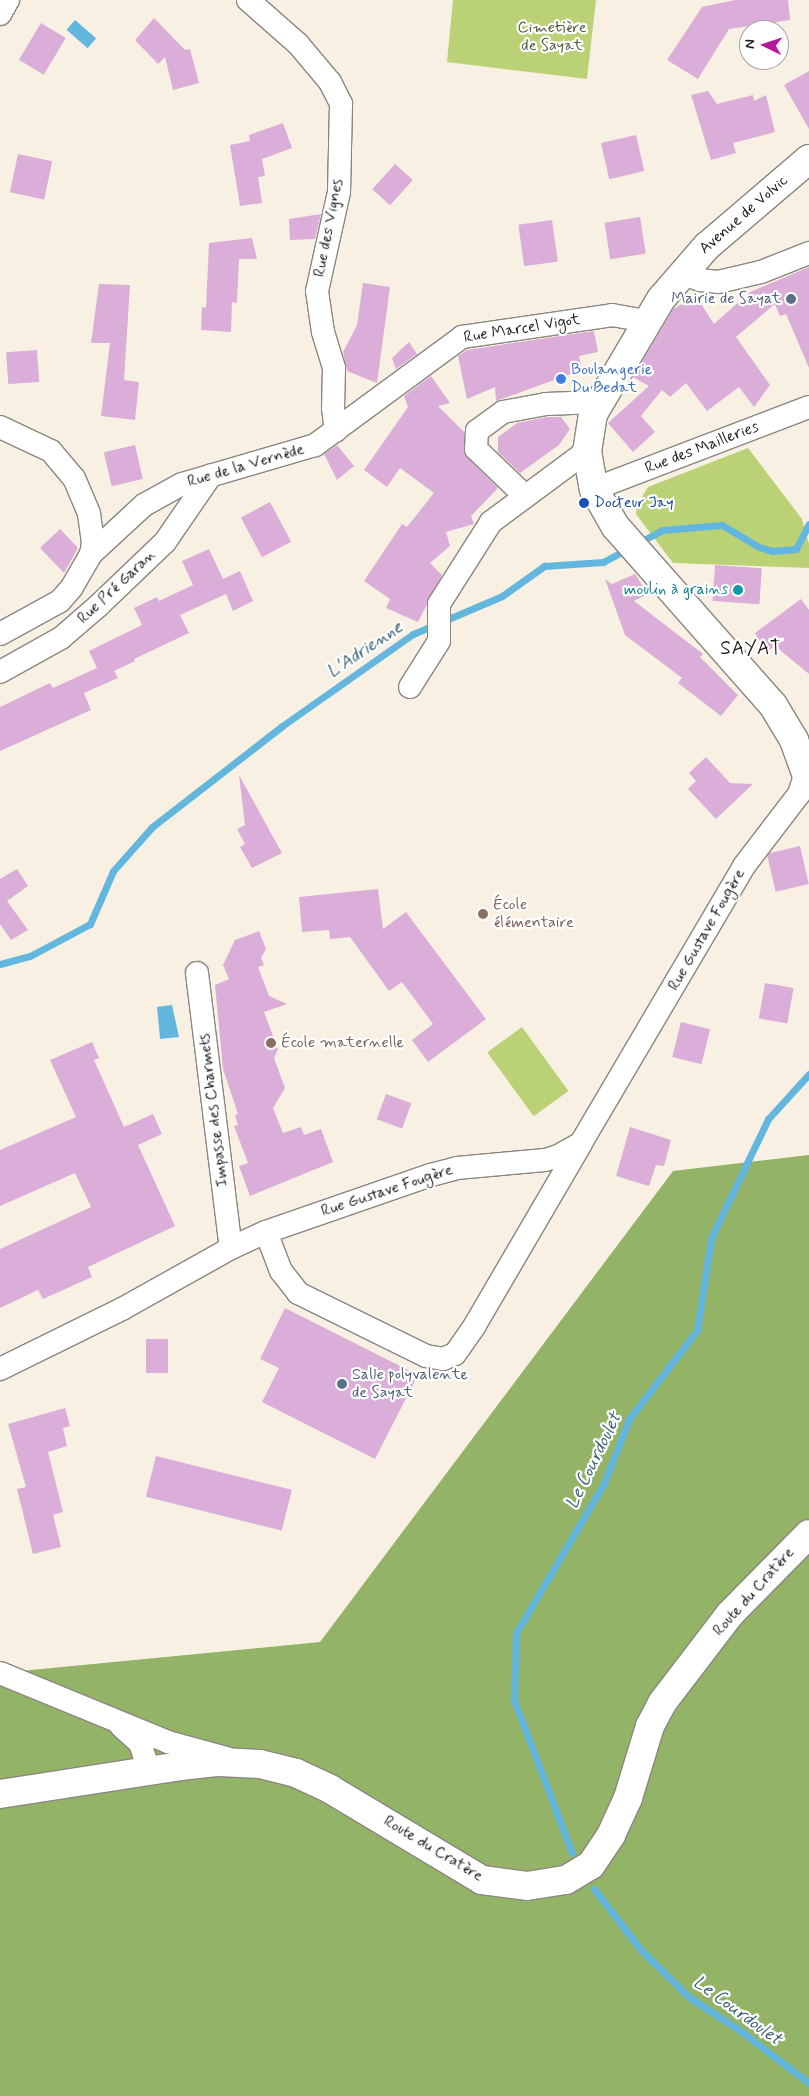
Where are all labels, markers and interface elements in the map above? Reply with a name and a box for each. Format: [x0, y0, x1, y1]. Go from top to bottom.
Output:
park label: Cimetière de Sayat [517, 18, 587, 56]
north arrow [739, 20, 789, 70]
text: N [741, 39, 759, 49]
street label: Avenue de Volvic [696, 171, 792, 259]
street label: Rue des Vignes [310, 176, 348, 280]
place label: Mairie de Sayat [673, 289, 781, 309]
marker: Mairie de Sayat [785, 293, 797, 305]
street label: Rue Marcel Vigot [465, 311, 579, 347]
place label: Boulangerie Du Bedat [571, 360, 652, 398]
marker: Boulangerie Du Bedat [555, 373, 567, 385]
street label: Rue des Mailleries [643, 418, 761, 478]
street label: Rue de la Vernède [185, 440, 307, 492]
place label: Docteur Jay [594, 493, 674, 513]
marker: Docteur Jay [578, 497, 590, 509]
street label: Rue Pré Garan [74, 546, 160, 628]
place label: moulin à grains [624, 580, 728, 600]
marker: moulin à grains [732, 584, 744, 596]
water label: L'Adrienne [323, 617, 407, 683]
district label: SAYAT [720, 638, 782, 660]
street label: Rue Gustave Fougère [665, 867, 749, 993]
place label: École élémentaire [493, 895, 574, 933]
marker: École élémentaire [477, 908, 489, 920]
street label: Impasse des Charmets [195, 1032, 233, 1188]
place label: École maternelle [281, 1033, 391, 1053]
marker: École maternelle [265, 1037, 277, 1049]
street label: Rue Gustave Fougère [321, 1161, 453, 1221]
place label: Salle polyvalente de Sayat [352, 1365, 468, 1403]
marker: Salle polyvalente de Sayat [336, 1378, 348, 1390]
water label: Le Courdoulet [562, 1410, 626, 1512]
street label: Route du Cratère [709, 1544, 799, 1640]
street label: Route du Cratère [380, 1812, 486, 1886]
water label: Le Courdoulet [689, 1972, 785, 2050]

